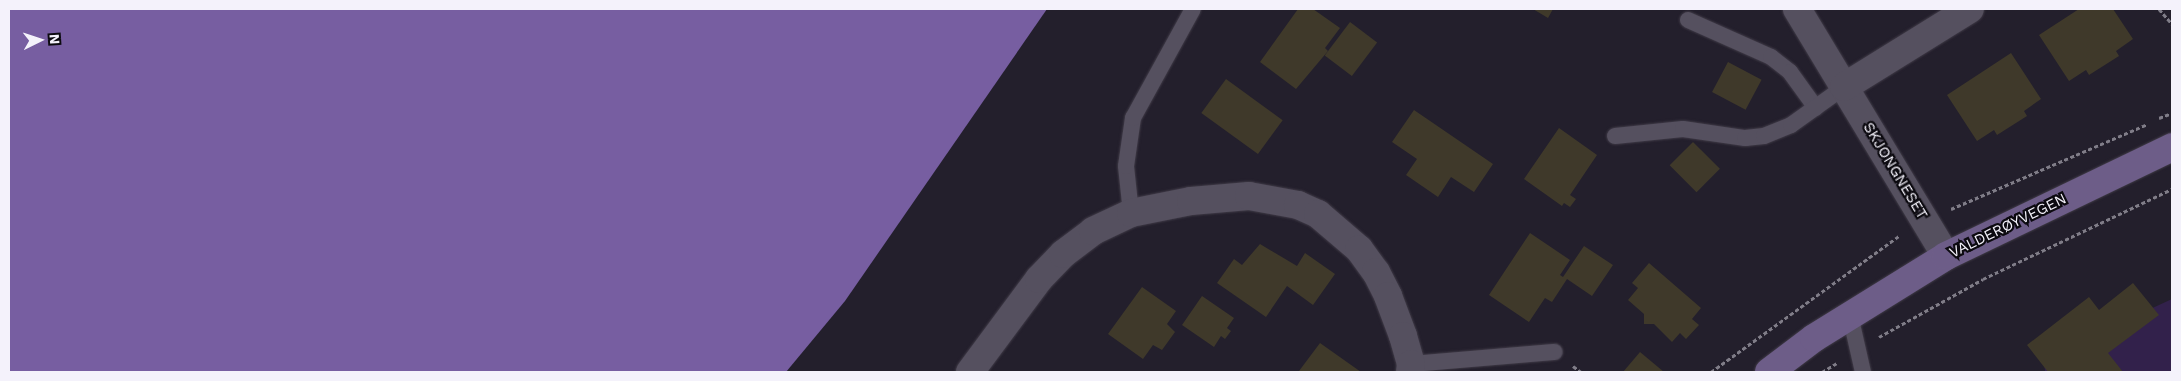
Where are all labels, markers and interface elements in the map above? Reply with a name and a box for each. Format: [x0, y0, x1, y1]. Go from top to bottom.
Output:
north arrow [15, 15, 65, 65]
text: N [47, 33, 63, 45]
street label: SKJONGNESET [1859, 119, 1931, 223]
street label: VALDERØYVEGEN [1947, 190, 2069, 262]

